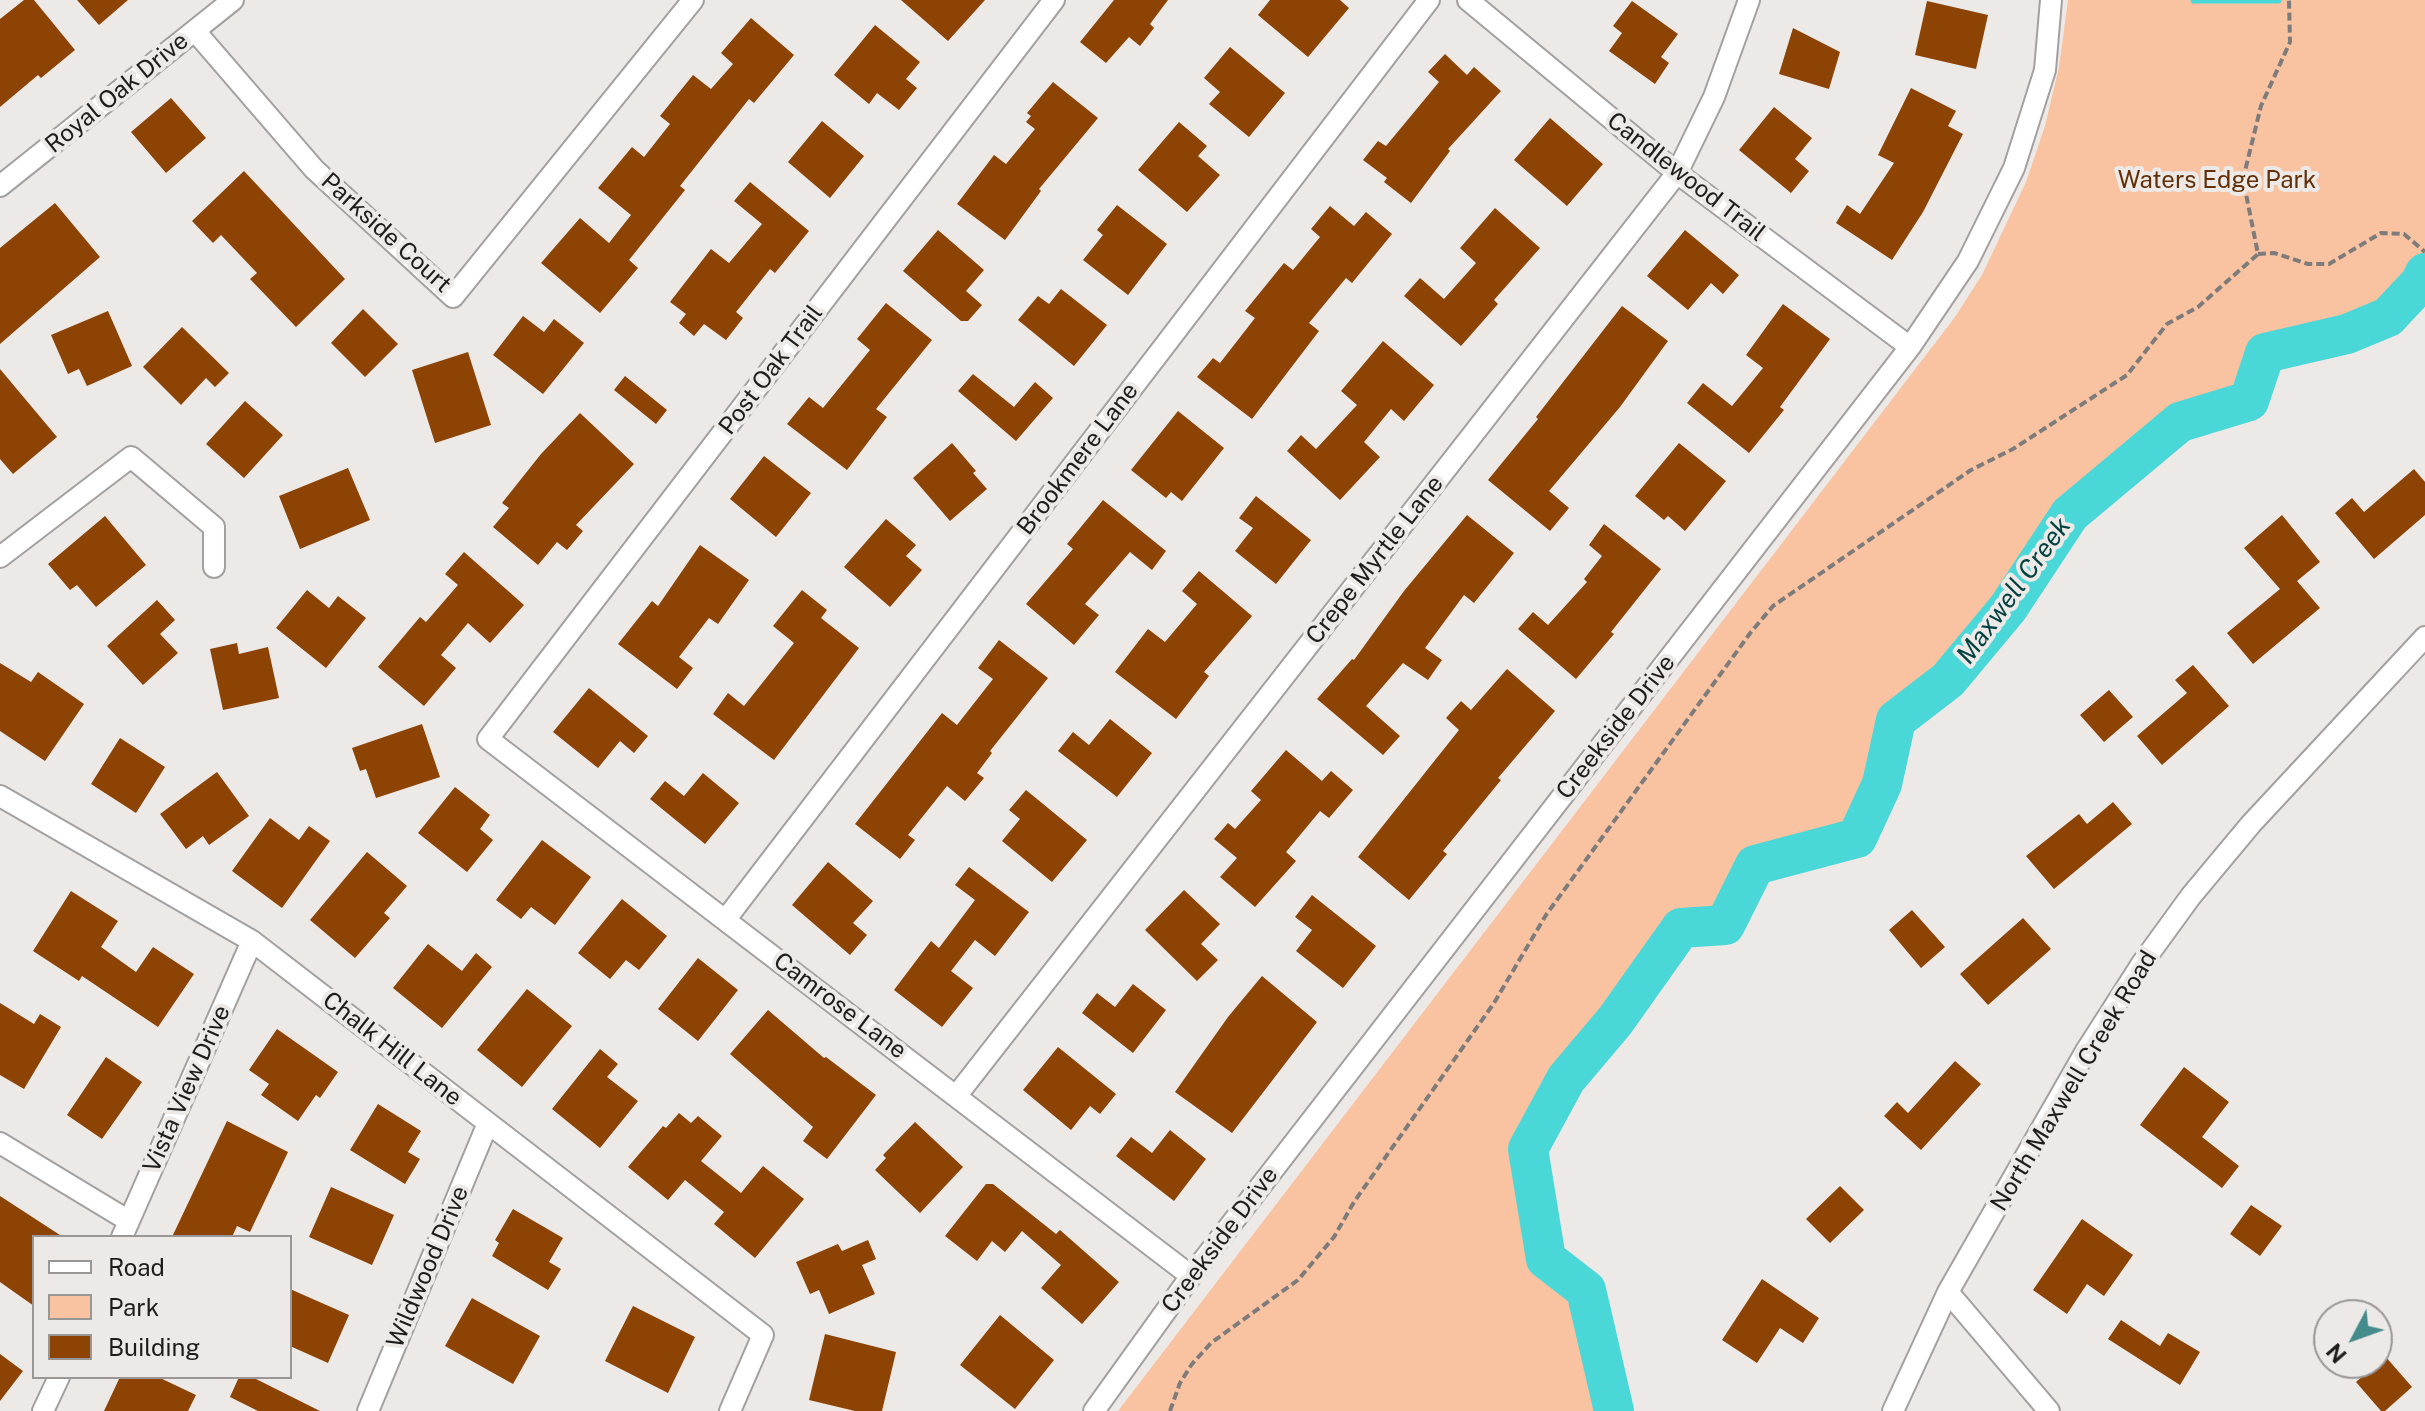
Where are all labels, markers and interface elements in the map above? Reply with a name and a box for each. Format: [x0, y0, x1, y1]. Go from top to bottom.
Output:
street label: Royal Oak Drive [40, 27, 194, 159]
street label: Candlewood Trail [1601, 106, 1771, 248]
street label: Parkside Court [315, 167, 457, 299]
park label: Waters Edge Park [2118, 167, 2316, 195]
street label: Post Oak Trail [713, 300, 829, 440]
street label: Brookmere Lane [1011, 377, 1145, 541]
street label: Crepe Myrtle Lane [1300, 470, 1450, 650]
water label: Maxwell Creek [1950, 512, 2078, 670]
street label: Creekside Drive [1551, 649, 1681, 805]
street label: North Maxwell Creek Road [1985, 946, 2163, 1216]
street label: Camrose Lane [768, 947, 912, 1065]
street label: Chalk Hill Lane [317, 986, 467, 1112]
street label: Vista View Drive [137, 1001, 237, 1177]
street label: Creekside Drive [1156, 1161, 1284, 1319]
street label: Wildwood Drive [381, 1182, 475, 1352]
legend [32, 1235, 292, 1379]
text: Road [108, 1253, 165, 1281]
text: Park [108, 1293, 159, 1321]
north arrow [2313, 1299, 2393, 1379]
text: Building [108, 1333, 200, 1361]
text: N [2321, 1338, 2352, 1368]

